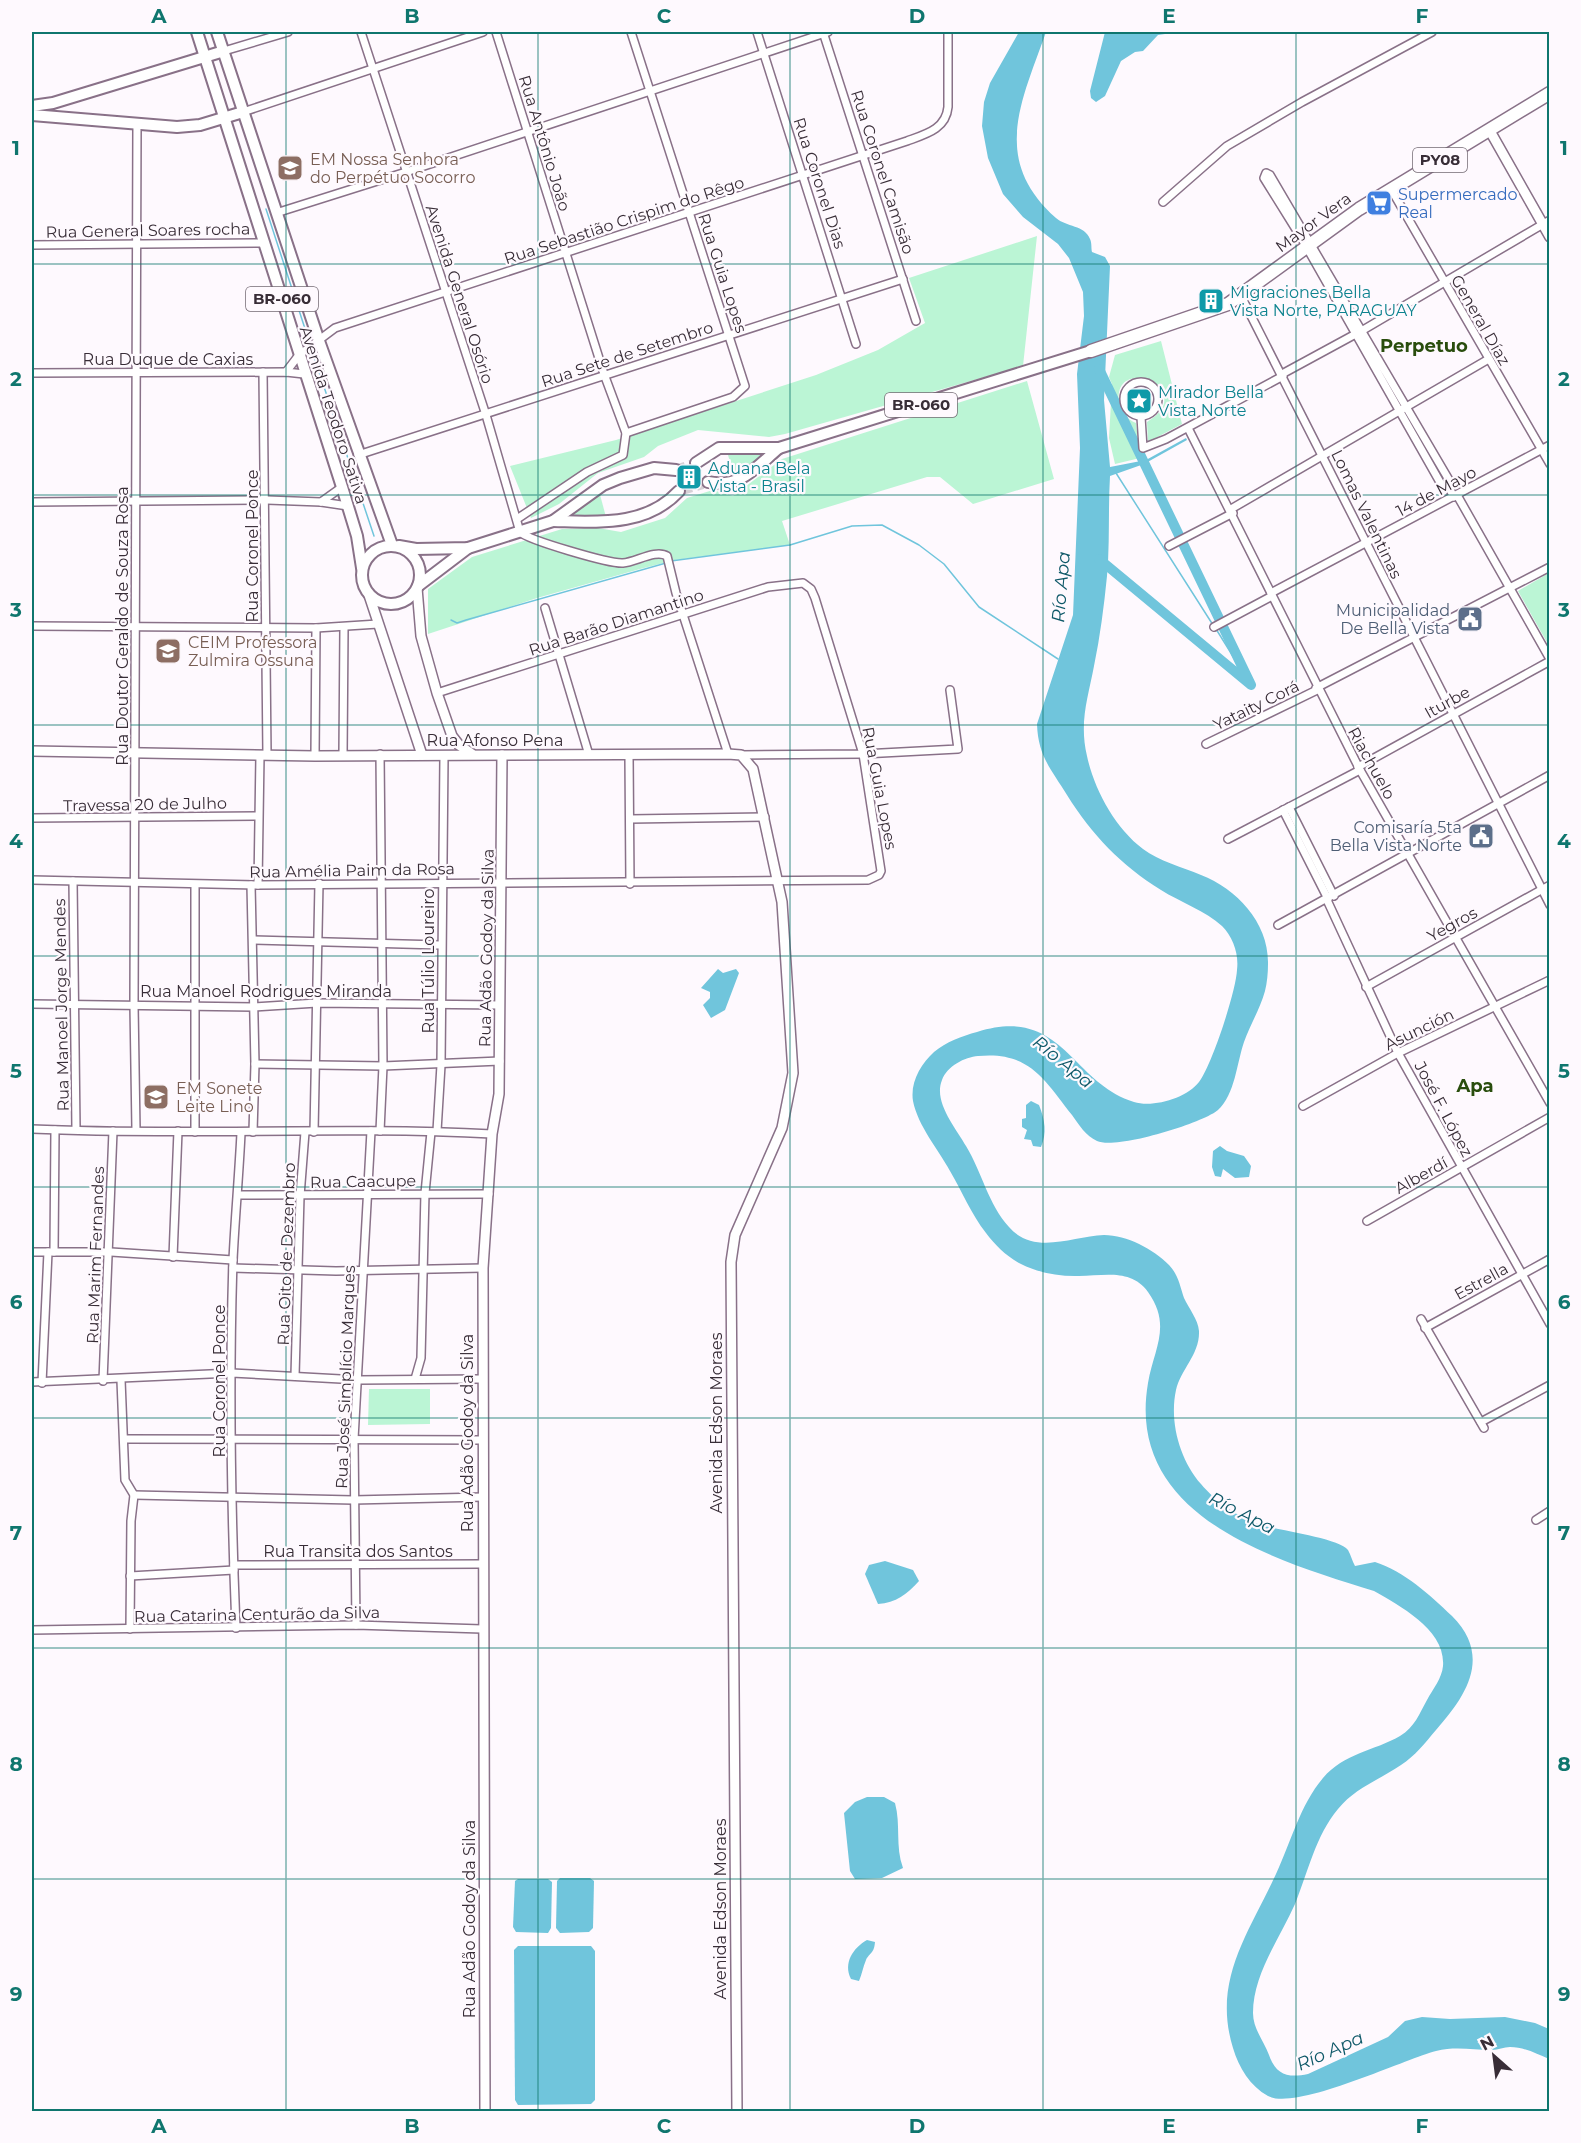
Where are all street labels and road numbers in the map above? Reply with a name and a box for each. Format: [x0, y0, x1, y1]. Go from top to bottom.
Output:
street label: Rua Antônio João [515, 73, 574, 213]
street label: Rua Coronel Camisão [847, 88, 918, 257]
street label: Rua Coronel Dias [789, 115, 850, 251]
road number: PY08 [1413, 148, 1467, 172]
street label: Rua Sebastião Crispim do Rêgo [502, 173, 747, 268]
street label: Mayor Vera [1272, 189, 1355, 256]
street label: Avenida General Osório [422, 202, 497, 386]
street label: Rua Guia Lopes [694, 211, 751, 336]
street label: Rua General Soares rocha [46, 219, 251, 242]
street label: General Díaz [1447, 272, 1514, 369]
road number: BR-060 [246, 287, 318, 311]
street label: Rua Sete de Setembro [539, 318, 716, 391]
street label: Avenida Teodoro Sativa [296, 324, 371, 507]
street label: Rua Duque de Caxias [83, 350, 254, 369]
road number: BR-060 [885, 393, 957, 417]
street label: Lomas Valentinas [1327, 447, 1406, 582]
street label: 14 de Mayo [1393, 462, 1480, 521]
street label: Rua Coronel Ponce [243, 470, 262, 622]
street label: Rua Doutor Geraldo de Souza Rosa [113, 486, 132, 766]
street label: Rua Barão Diamantino [526, 585, 706, 660]
street label: Yataity Corá [1210, 676, 1302, 734]
street label: Iturbe [1421, 682, 1473, 723]
street label: Riachuelo [1344, 724, 1399, 803]
street label: Rua Guia Lopes [858, 725, 901, 851]
street label: Rua Afonso Pena [427, 731, 563, 750]
street label: Travessa 20 de Julho [63, 794, 227, 815]
street label: Rua Adão Godoy da Silva [475, 849, 498, 1047]
street label: Rua Amélia Paim da Rosa [249, 859, 455, 882]
street label: Rua Túlio Loureiro [419, 888, 438, 1034]
street label: Rua Manoel Jorge Mendes [50, 898, 73, 1112]
street label: Yegros [1424, 903, 1481, 946]
street label: Rua Manoel Rodrigues Miranda [140, 982, 392, 1001]
street label: Asunción [1381, 1005, 1457, 1054]
street label: José F. López [1410, 1057, 1477, 1160]
street label: Alberdí [1391, 1153, 1452, 1198]
street label: Rua Oito de Dezembro [274, 1162, 299, 1346]
street label: Rua Marim Fernandes [83, 1166, 108, 1344]
street label: Rua Caacupe [310, 1171, 416, 1192]
street label: Estrella [1451, 1259, 1512, 1304]
street label: Rua José Simplício Marques [332, 1265, 359, 1489]
street label: Rua Coronel Ponce [210, 1305, 229, 1457]
street label: Avenida Edson Moraes [707, 1332, 726, 1514]
street label: Rua Adão Godoy da Silva [458, 1334, 477, 1532]
street label: Rua Transita dos Santos [263, 1542, 453, 1561]
street label: Rua Catarina Centurão da Silva [134, 1603, 380, 1626]
street label: Avenida Edson Moraes [711, 1818, 730, 2000]
street label: Rua Adão Godoy da Silva [460, 1820, 479, 2018]

